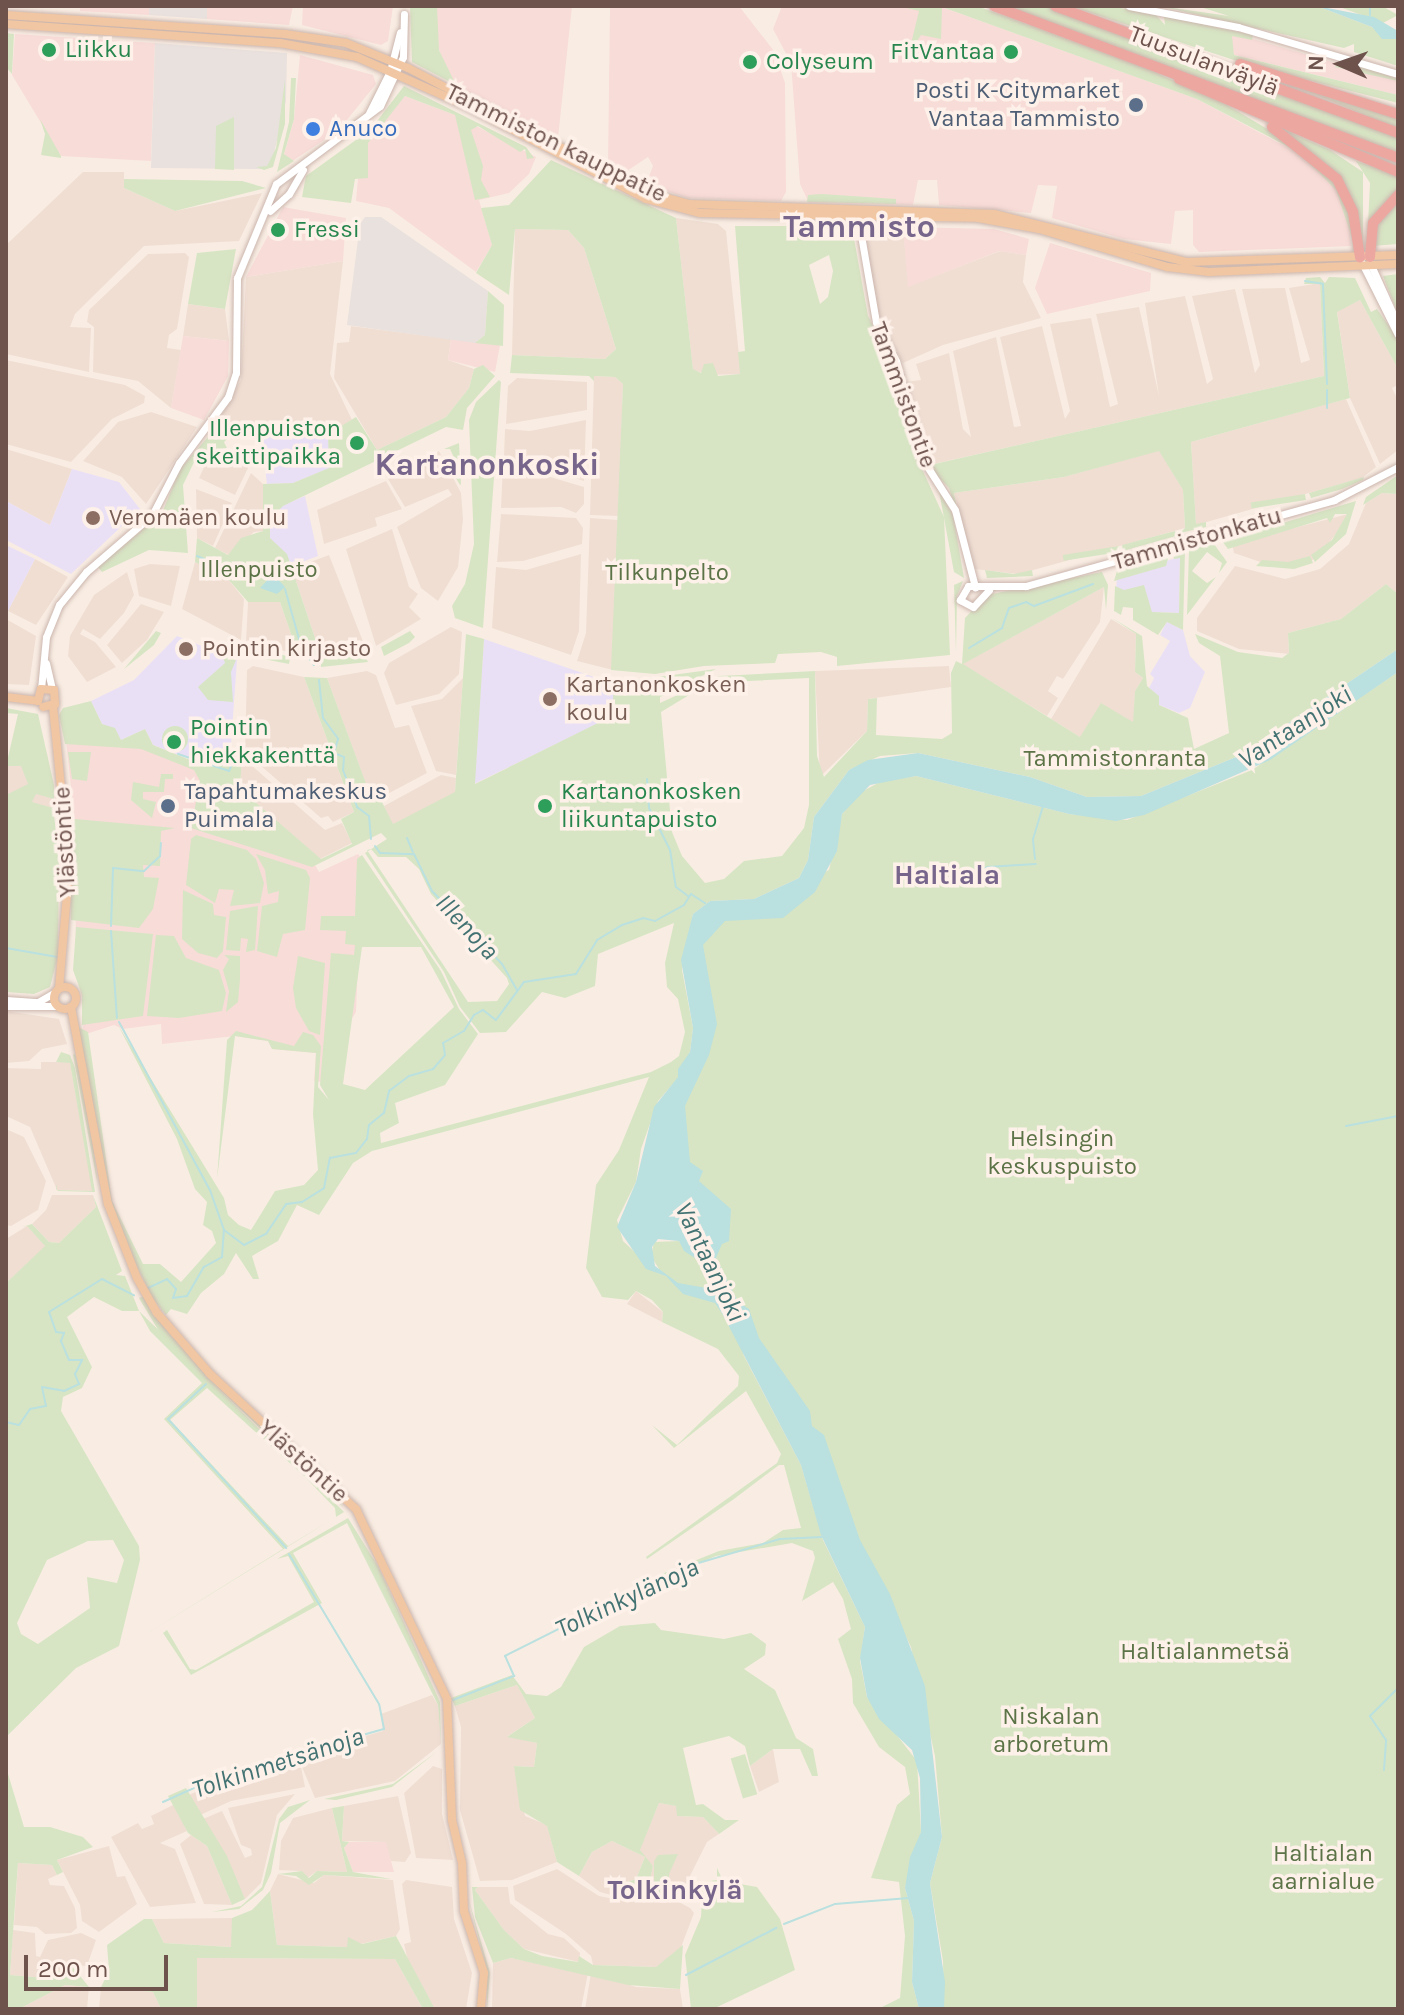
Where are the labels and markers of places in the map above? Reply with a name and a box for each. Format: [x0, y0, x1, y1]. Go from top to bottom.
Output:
place label: Liikku [65, 36, 132, 64]
place label: FitVantaa [890, 38, 995, 66]
marker: Liikku [40, 41, 58, 59]
marker: FitVantaa [1002, 43, 1020, 61]
place label: Colyseum [766, 48, 874, 76]
marker: Colyseum [741, 53, 759, 71]
place label: Posti K-Citymarket Vantaa Tammisto [915, 77, 1120, 133]
marker: Posti K-Citymarket Vantaa Tammisto [1127, 96, 1145, 114]
place label: Anuco [329, 115, 397, 143]
marker: Anuco [304, 120, 322, 138]
place label: Fressi [294, 216, 360, 244]
marker: Fressi [269, 221, 287, 239]
place label: Illenpuiston skeittipaikka [196, 415, 341, 471]
marker: Illenpuiston skeittipaikka [348, 434, 366, 452]
place label: Veromäen koulu [109, 504, 286, 532]
marker: Veromäen koulu [84, 509, 102, 527]
place label: Pointin kirjasto [202, 635, 371, 663]
marker: Pointin kirjasto [177, 640, 195, 658]
place label: Kartanonkosken koulu [566, 671, 746, 727]
marker: Kartanonkosken koulu [541, 690, 559, 708]
place label: Pointin hiekkakenttä [190, 714, 336, 770]
marker: Pointin hiekkakenttä [165, 733, 183, 751]
place label: Tapahtumakeskus Puimala [184, 778, 387, 834]
place label: Kartanonkosken liikuntapuisto [561, 778, 741, 834]
marker: Tapahtumakeskus Puimala [159, 797, 177, 815]
marker: Kartanonkosken liikuntapuisto [536, 797, 554, 815]

